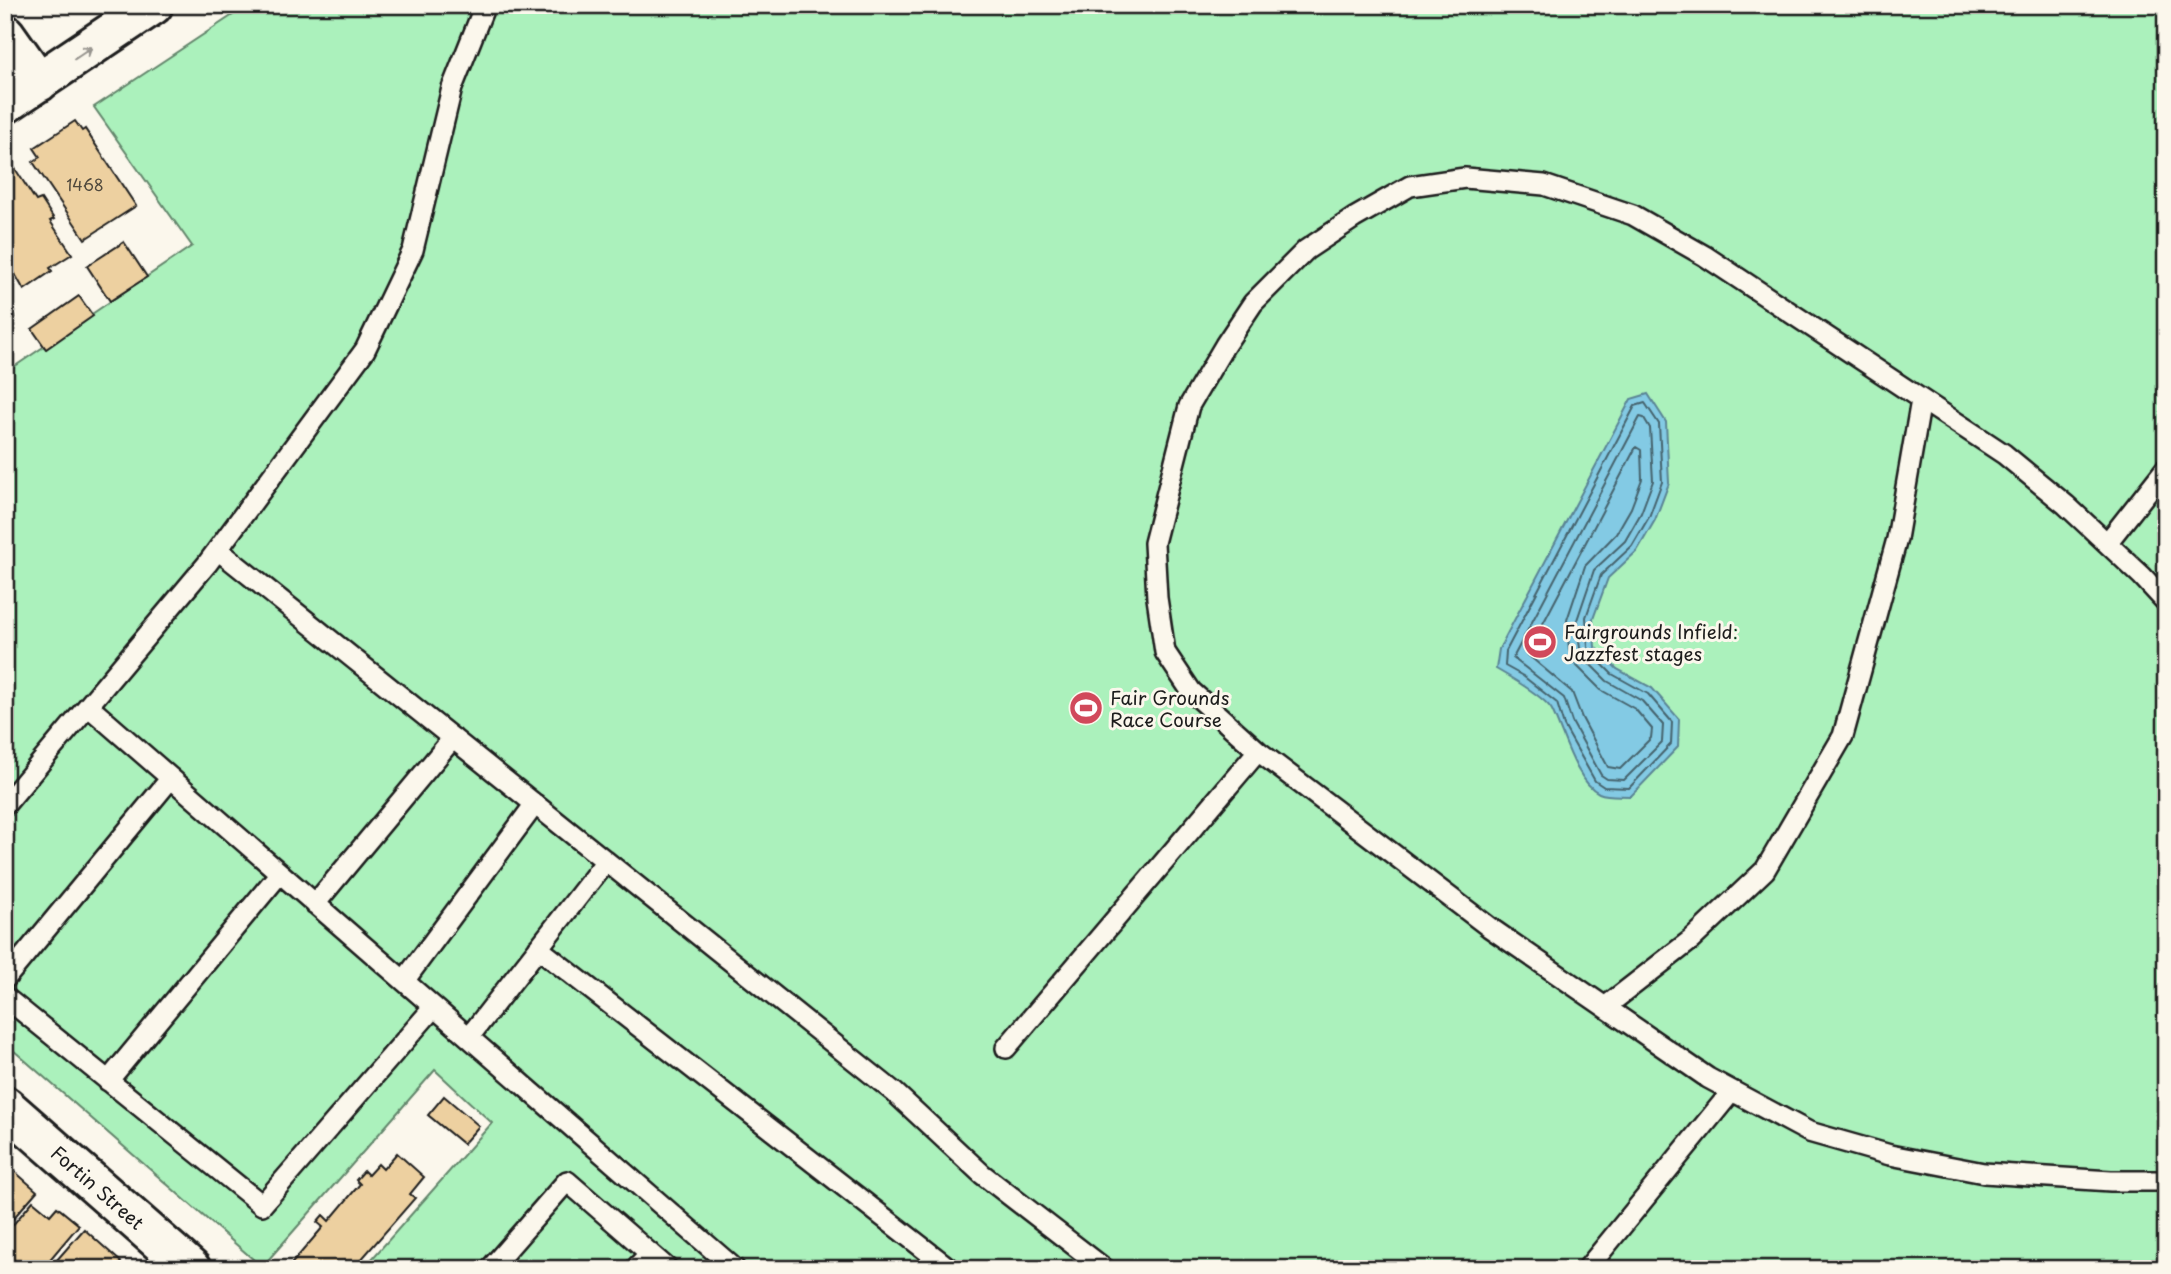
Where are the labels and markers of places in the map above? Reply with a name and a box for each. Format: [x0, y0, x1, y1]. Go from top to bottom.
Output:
place label: Fairgrounds Infield: Jazzfest stages [1564, 617, 1738, 667]
sports icon: Fairgrounds Infield: Jazzfest stages [1521, 623, 1559, 661]
place label: Fair Grounds Race Course [1110, 683, 1229, 733]
sports icon: Fair Grounds Race Course [1067, 689, 1105, 727]

